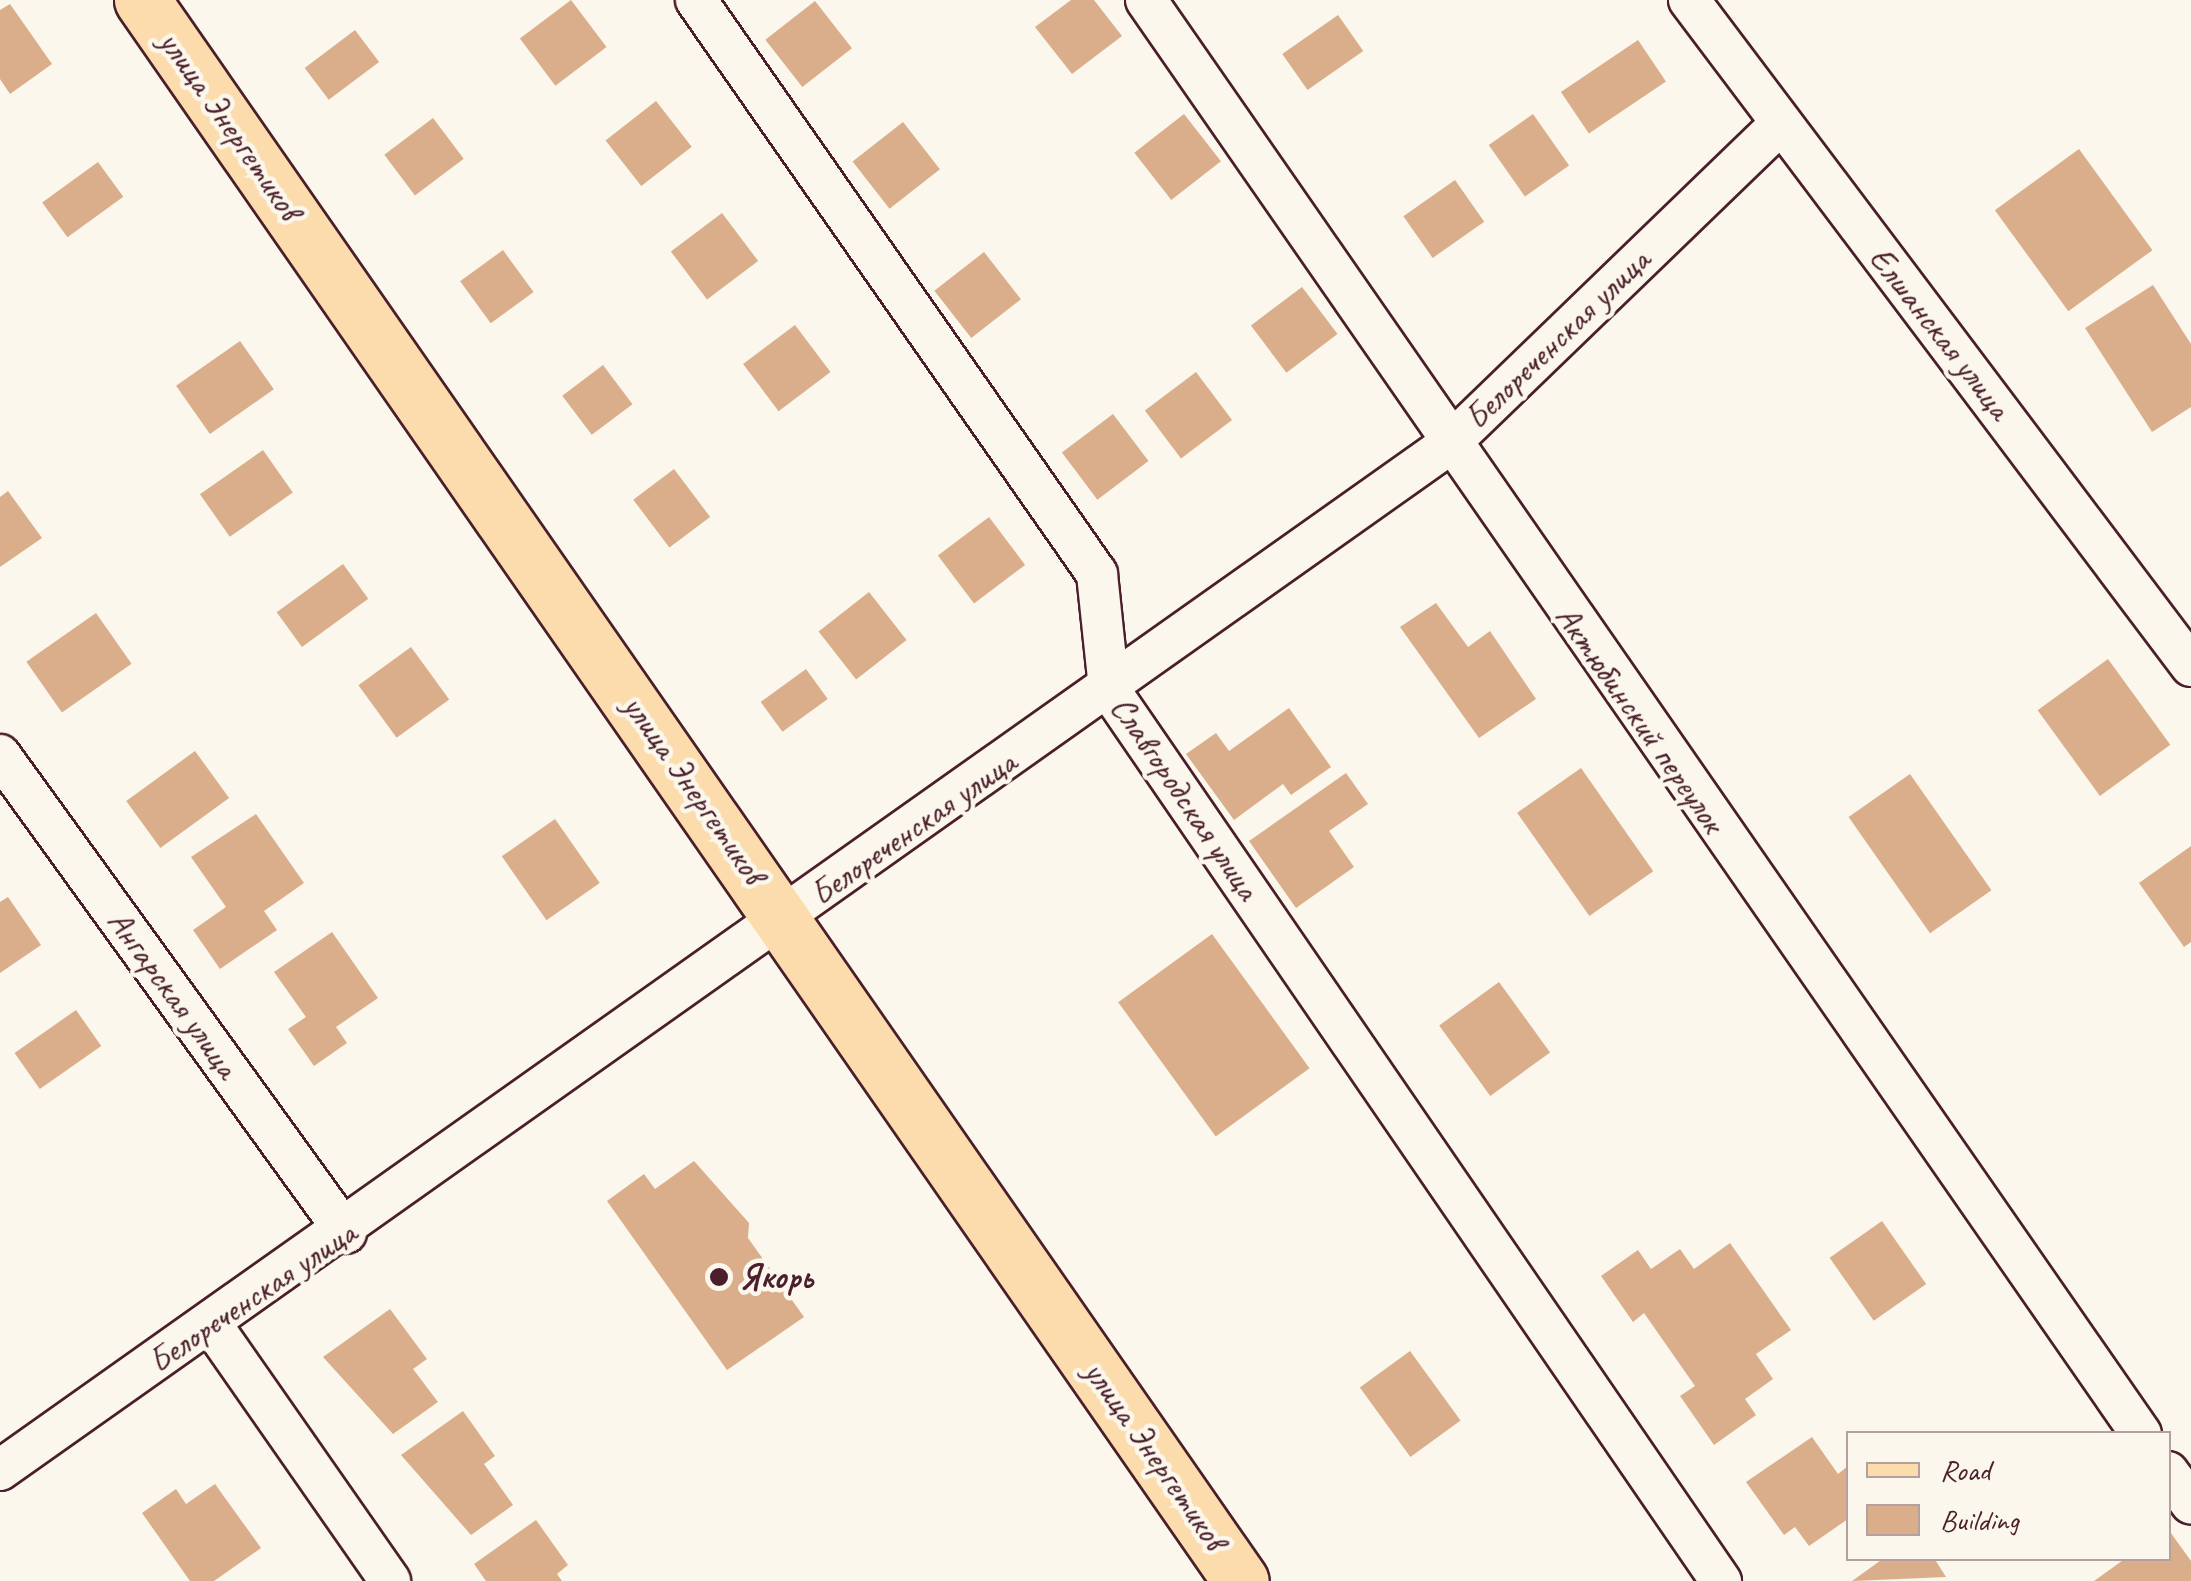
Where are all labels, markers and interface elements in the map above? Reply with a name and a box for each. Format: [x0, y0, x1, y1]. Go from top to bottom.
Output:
street label: улица Энергетиков [150, 24, 310, 226]
street label: Елшанская улица [1860, 238, 2020, 428]
street label: Белореченская улица [1455, 240, 1659, 438]
street label: Актюбинский переулок [1546, 597, 1734, 841]
street label: Славгородская улица [1100, 686, 1270, 910]
street label: улица Энергетиков [614, 688, 774, 890]
street label: Белореченская улица [802, 741, 1024, 915]
street label: Ангарская улица [98, 902, 248, 1086]
street label: Белореченская улица [140, 1212, 364, 1382]
place label: Якорь [739, 1256, 813, 1298]
marker: Якорь [708, 1266, 730, 1288]
street label: улица Энергетиков [1075, 1354, 1235, 1556]
legend [1846, 1431, 2171, 1561]
text: Road [1940, 1451, 1990, 1489]
text: Building [1940, 1501, 2019, 1539]

